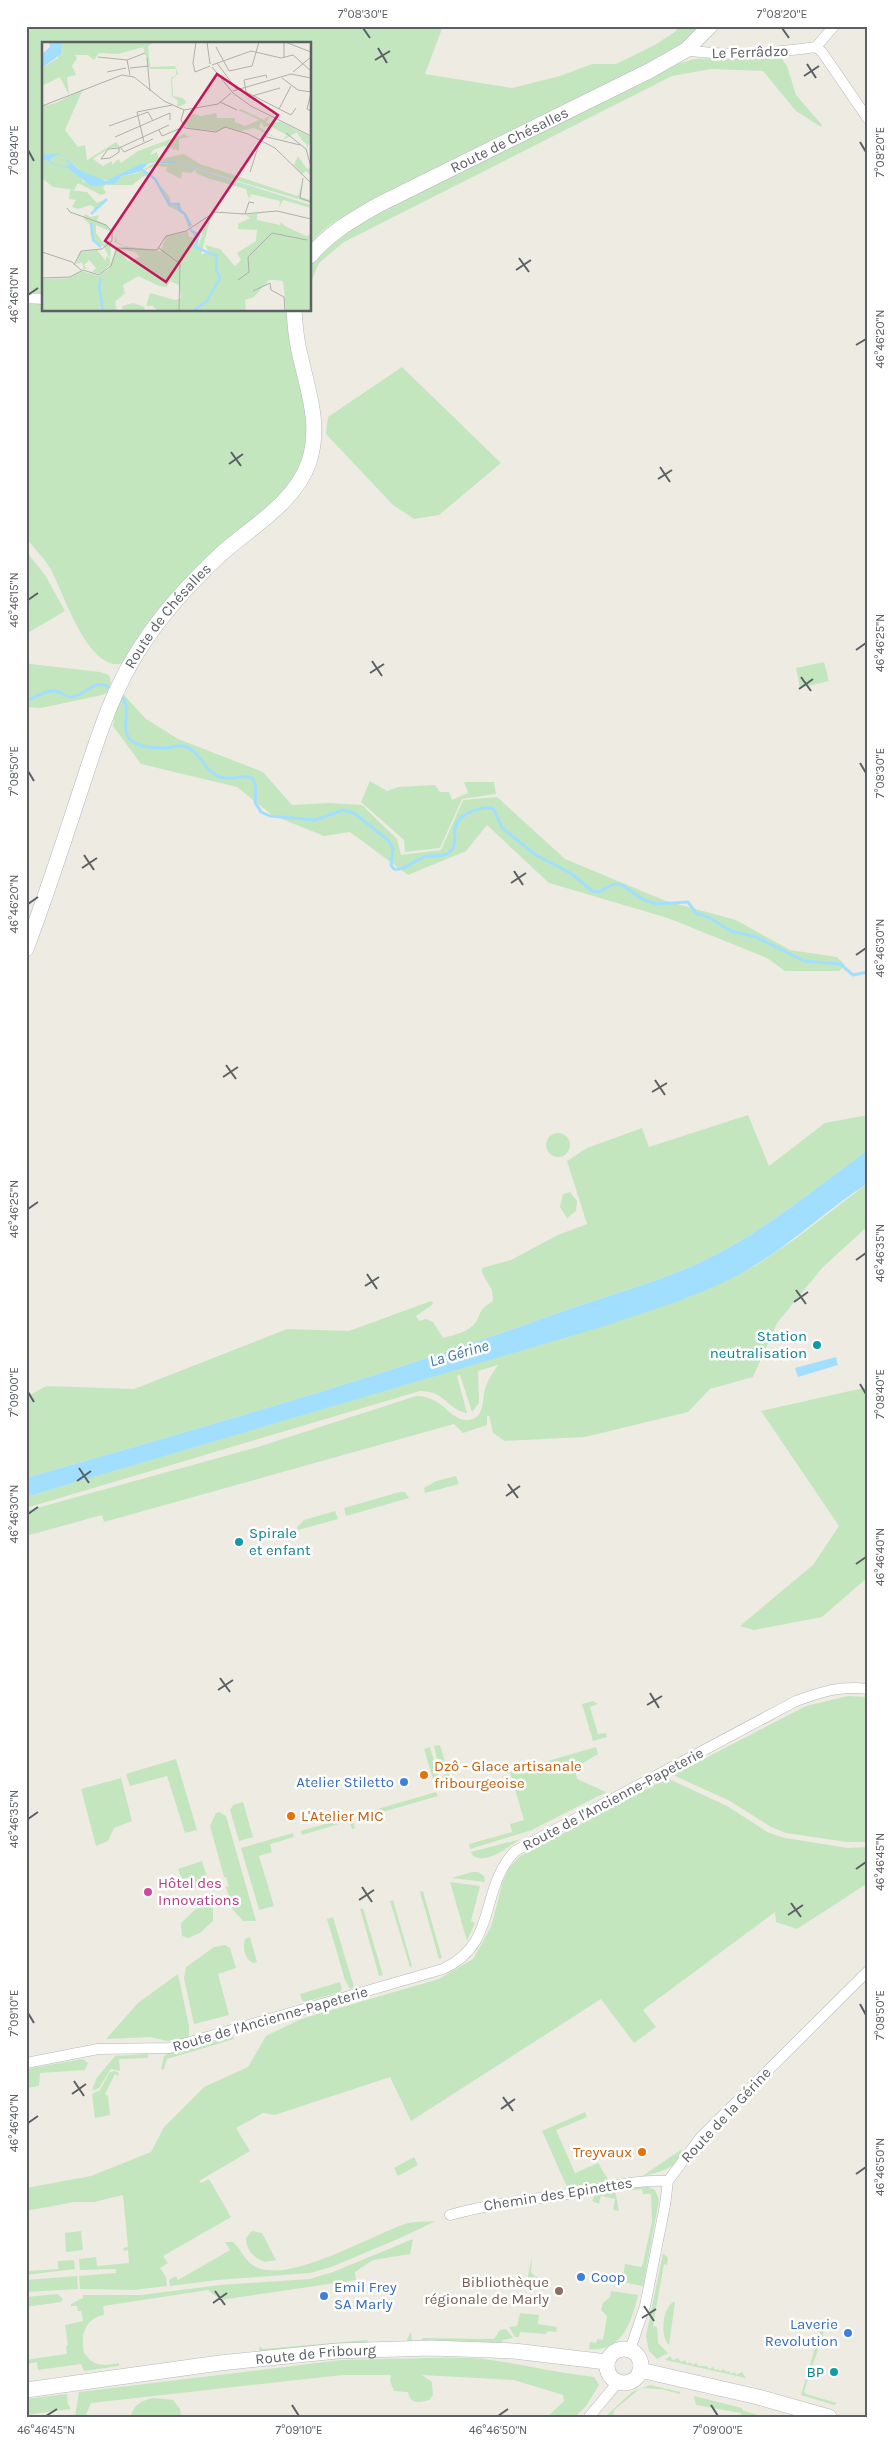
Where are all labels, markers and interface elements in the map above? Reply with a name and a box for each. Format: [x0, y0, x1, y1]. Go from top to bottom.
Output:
text: 7°08'30"E [338, 7, 388, 21]
text: 7°08'20"E [757, 7, 807, 21]
inset map [42, 42, 311, 311]
street label: Le Ferrâdzo [711, 42, 789, 62]
street label: Route de Chésalles [447, 103, 571, 177]
text: 7°08'40"E [7, 125, 21, 175]
text: 7°08'20"E [873, 127, 887, 177]
text: 46°46'10"N [7, 267, 21, 323]
text: 46°46'20"N [873, 310, 887, 368]
street label: Route de Chésalles [121, 559, 215, 672]
text: 46°46'15"N [7, 572, 21, 628]
text: 46°46'25"N [873, 614, 887, 672]
text: 7°08'50"E [7, 746, 21, 796]
text: 7°08'30"E [873, 748, 887, 798]
text: 46°46'20"N [7, 875, 21, 933]
text: 46°46'30"N [873, 919, 887, 977]
text: 46°46'25"N [7, 1180, 21, 1238]
text: 46°46'35"N [873, 1224, 887, 1282]
place label: Station neutralisation [710, 1327, 807, 1362]
water label: La Gérine [427, 1335, 491, 1371]
marker: Station neutralisation [811, 1339, 823, 1351]
text: 7°09'00"E [7, 1367, 21, 1417]
text: 7°08'40"E [873, 1369, 887, 1419]
text: 46°46'30"N [7, 1485, 21, 1543]
place label: Spirale et enfant [249, 1524, 311, 1559]
text: 46°46'40"N [873, 1528, 887, 1586]
marker: Spirale et enfant [233, 1536, 245, 1548]
street label: Route de l'Ancienne-Papeterie [519, 1744, 707, 1854]
place label: Dzô - Glace artisanale fribourgeoise [434, 1757, 582, 1792]
marker: Dzô - Glace artisanale fribourgeoise [418, 1769, 430, 1781]
place label: Atelier Stiletto [296, 1773, 394, 1791]
marker: Atelier Stiletto [398, 1776, 410, 1788]
text: 46°46'35"N [7, 1790, 21, 1848]
place label: L'Atelier MIC [301, 1807, 383, 1825]
marker: L'Atelier MIC [285, 1810, 297, 1822]
text: 46°46'45"N [873, 1833, 887, 1891]
place label: Hôtel des Innovations [158, 1874, 240, 1909]
marker: Hôtel des Innovations [142, 1886, 154, 1898]
street label: Route de l'Ancienne-Papeterie [170, 1982, 370, 2056]
text: 7°09'10"E [7, 1990, 21, 2036]
text: 7°08'50"E [873, 1990, 887, 2040]
street label: Route de la Gérine [677, 2064, 775, 2166]
text: 46°46'40"N [7, 2094, 21, 2152]
text: 46°46'50"N [873, 2138, 887, 2196]
place label: Treyvaux [573, 2143, 632, 2161]
marker: Treyvaux [636, 2146, 648, 2158]
street label: Chemin des Epinettes [482, 2173, 634, 2215]
place label: Coop [591, 2268, 625, 2286]
marker: Coop [575, 2271, 587, 2283]
place label: Bibliothèque régionale de Marly [424, 2273, 549, 2308]
place label: Emil Frey SA Marly [334, 2278, 397, 2313]
marker: Bibliothèque régionale de Marly [553, 2285, 565, 2297]
marker: Emil Frey SA Marly [318, 2290, 330, 2302]
place label: Laverie Revolution [765, 2315, 838, 2350]
marker: Laverie Revolution [842, 2327, 854, 2339]
street label: Route de Fribourg [254, 2341, 377, 2368]
place label: BP [806, 2363, 824, 2381]
marker: BP [828, 2366, 840, 2378]
text: 46°46'45"N [17, 2423, 75, 2437]
text: 7°09'10"E [276, 2423, 322, 2437]
text: 46°46'50"N [469, 2423, 527, 2437]
text: 7°09'00"E [693, 2423, 743, 2437]

